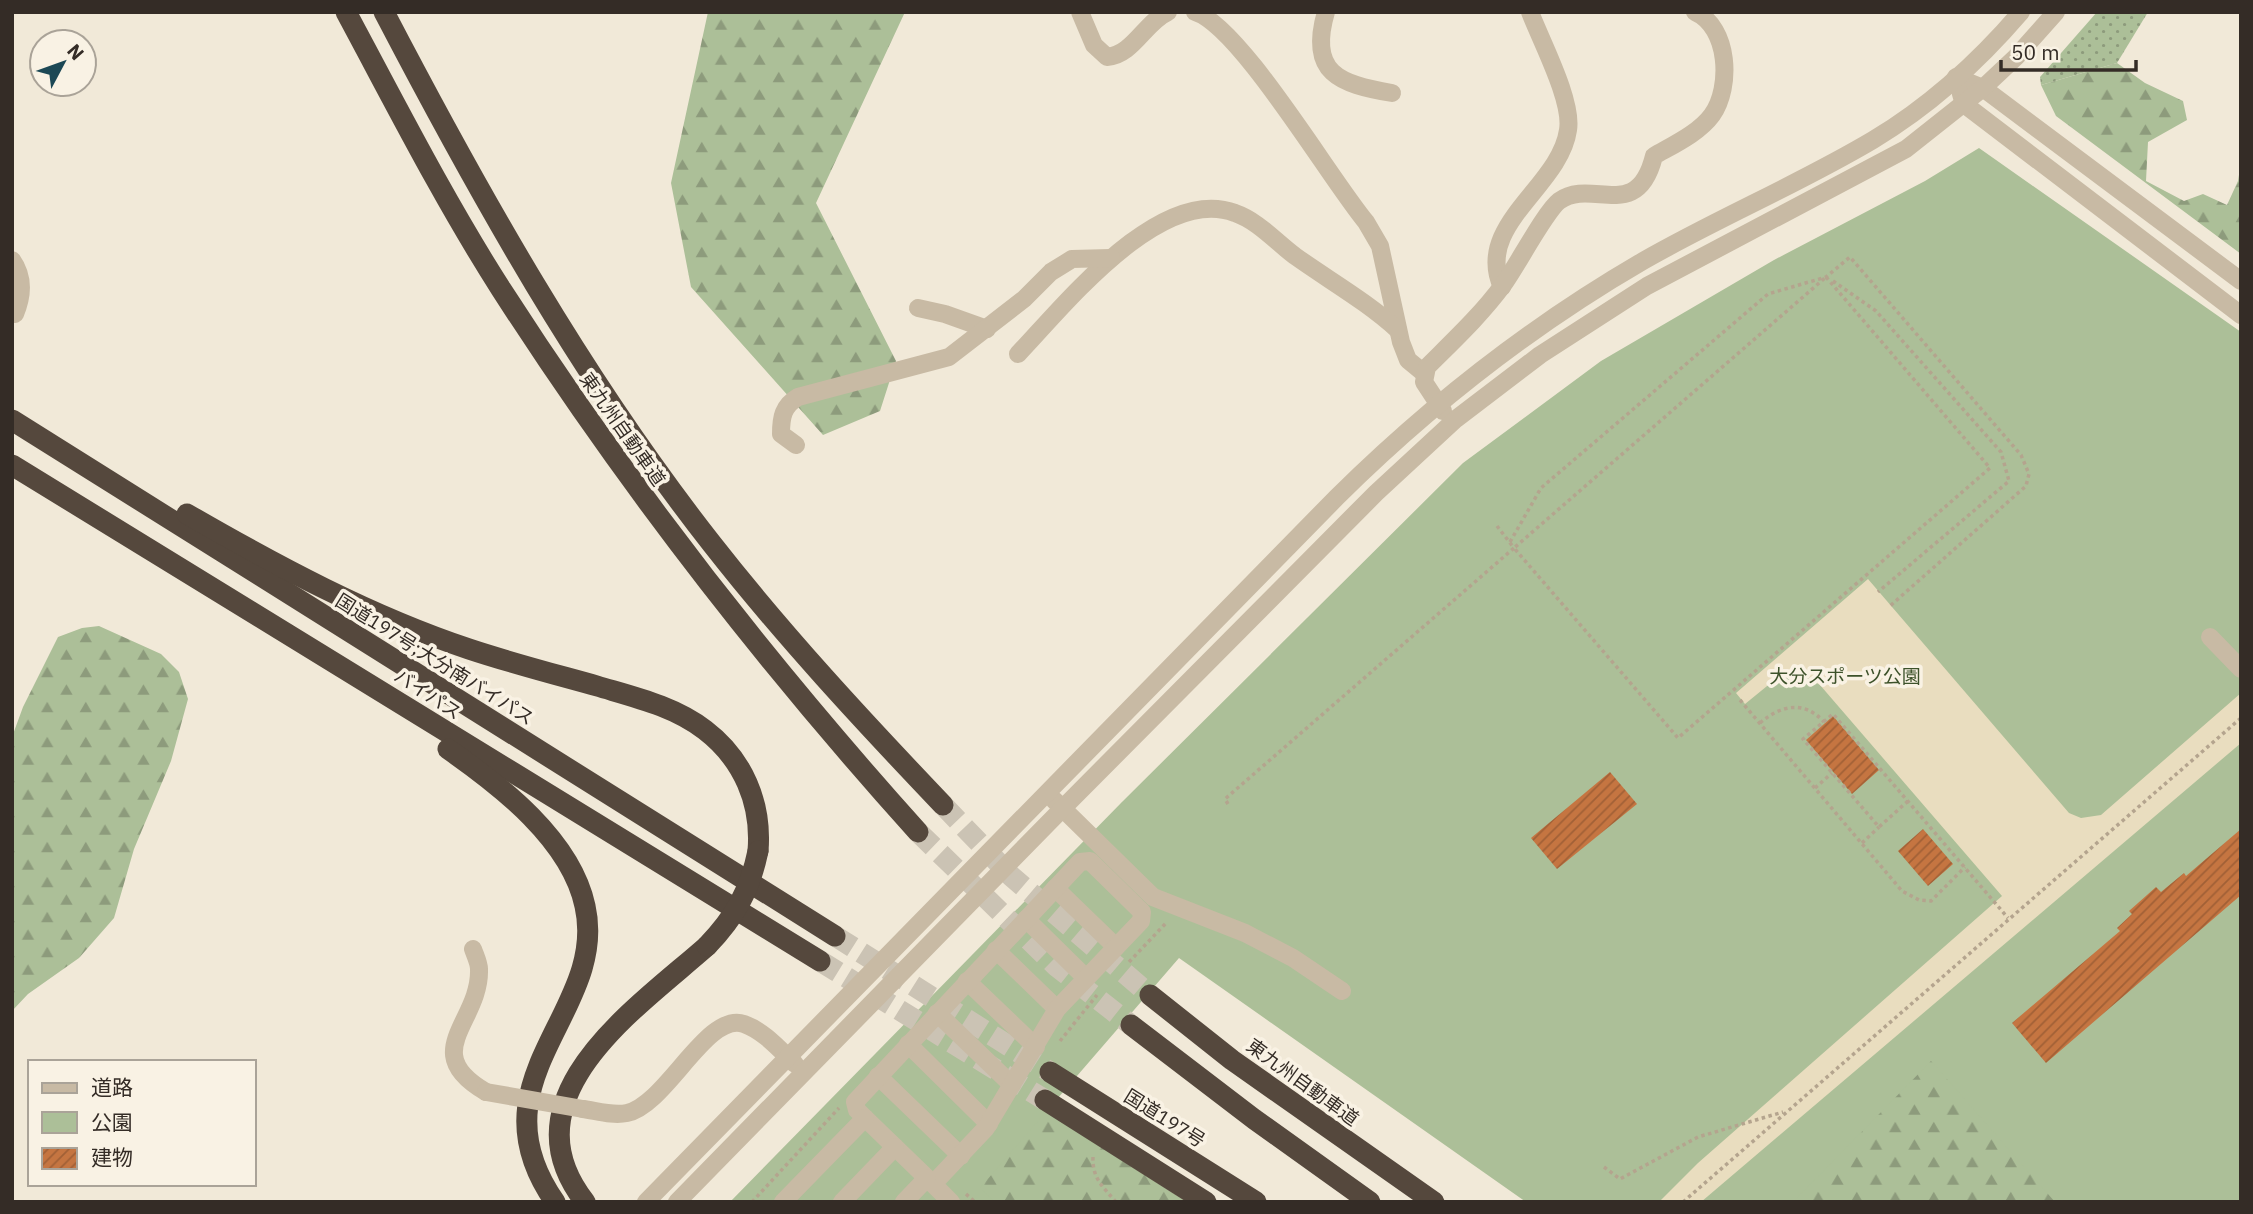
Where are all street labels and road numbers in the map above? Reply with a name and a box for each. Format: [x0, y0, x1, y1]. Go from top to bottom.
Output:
street label: 東九州自動車道 [575, 368, 671, 490]
street label: 国道197号;大分南バイパス [332, 588, 538, 730]
street label: バイパス [390, 664, 466, 724]
street label: 東九州自動車道 [1242, 1033, 1364, 1131]
street label: 国道197号 [1120, 1084, 1210, 1152]

